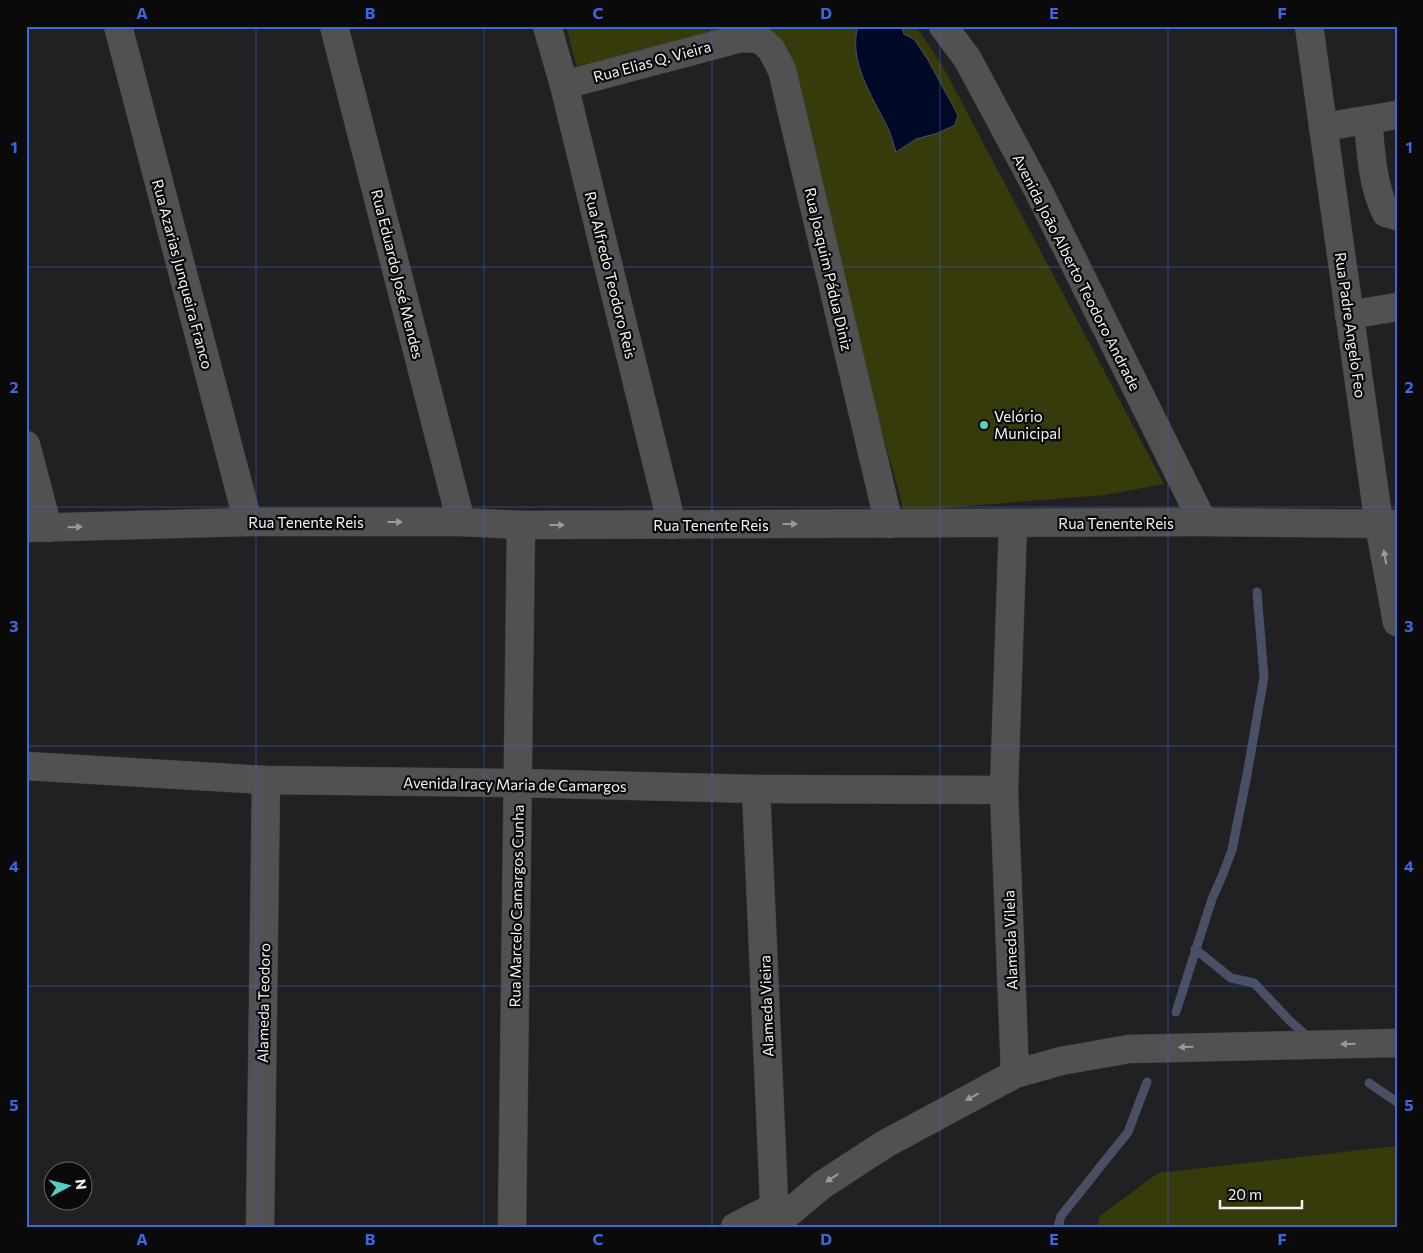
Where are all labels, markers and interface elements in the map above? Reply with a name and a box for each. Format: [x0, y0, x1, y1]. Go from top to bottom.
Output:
text: A [136, 3, 148, 22]
text: B [365, 3, 376, 22]
text: C [593, 3, 604, 22]
text: D [820, 3, 832, 22]
text: E [1049, 3, 1059, 22]
text: F [1277, 3, 1287, 22]
street label: Rua Elias Q. Vieira [591, 37, 713, 85]
text: 1 [10, 137, 18, 156]
text: 1 [1405, 137, 1413, 156]
street label: Avenida João Alberto Teodoro Andrade [1009, 151, 1145, 393]
street label: Rua Azarias Junqueira Franco [149, 177, 217, 371]
street label: Rua Joaquim Pádua Diniz [801, 186, 857, 352]
street label: Rua Eduardo José Mendes [368, 187, 428, 361]
street label: Rua Alfredo Teodoro Reis [581, 189, 641, 361]
street label: Rua Padre Angelo Feo [1332, 251, 1370, 399]
text: 2 [9, 377, 19, 396]
text: 2 [1404, 377, 1414, 396]
place label: Velório Municipal [994, 407, 1061, 442]
marker: Velório Municipal [978, 419, 990, 431]
street label: Rua Tenente Reis [248, 513, 364, 531]
street label: Rua Tenente Reis [1058, 514, 1174, 532]
street label: Rua Tenente Reis [653, 516, 769, 534]
one-way arrow [387, 518, 403, 526]
one-way arrow [782, 520, 798, 528]
one-way arrow [550, 521, 566, 529]
one-way arrow [67, 523, 83, 531]
one-way arrow [1380, 549, 1388, 565]
text: 3 [9, 616, 19, 635]
text: 3 [1404, 616, 1414, 635]
street label: Avenida Iracy Maria de Camargos [403, 773, 627, 795]
street label: Rua Marcelo Camargos Cunha [505, 804, 527, 1008]
text: 4 [9, 856, 19, 875]
text: 4 [1404, 856, 1414, 875]
street label: Alameda Vilela [999, 890, 1021, 990]
street label: Alameda Teodoro [253, 943, 273, 1063]
street label: Alameda Vieira [755, 955, 777, 1057]
one-way arrow [1340, 1040, 1356, 1048]
one-way arrow [1177, 1044, 1193, 1052]
one-way arrow [965, 1093, 980, 1101]
text: 5 [9, 1095, 19, 1114]
text: 5 [1404, 1095, 1414, 1114]
north arrow [42, 1160, 92, 1210]
one-way arrow [825, 1174, 838, 1183]
text: N [72, 1178, 90, 1191]
scale bar [1220, 1178, 1303, 1210]
text: 20 m [1228, 1185, 1262, 1203]
text: A [136, 1229, 148, 1248]
text: B [365, 1229, 376, 1248]
text: C [593, 1229, 604, 1248]
text: D [820, 1229, 832, 1248]
text: E [1049, 1229, 1059, 1248]
text: F [1277, 1229, 1287, 1248]

